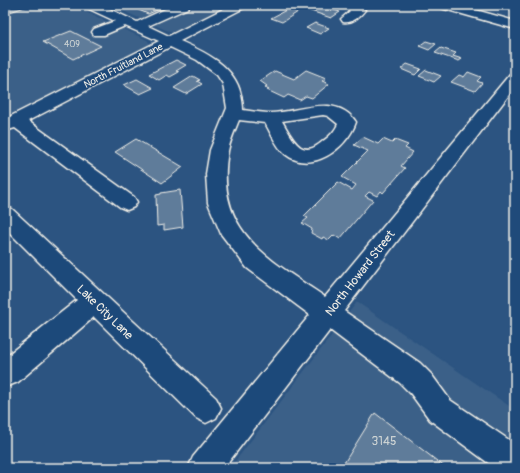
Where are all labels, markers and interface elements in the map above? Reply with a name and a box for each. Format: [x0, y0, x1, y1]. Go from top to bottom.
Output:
house number: 409 [64, 39, 80, 50]
street label: North Fruitland Lane [82, 41, 165, 91]
street label: North Howard Street [322, 227, 399, 319]
street label: Lake City Lane [73, 282, 136, 343]
house number: 3145 [372, 434, 396, 449]

